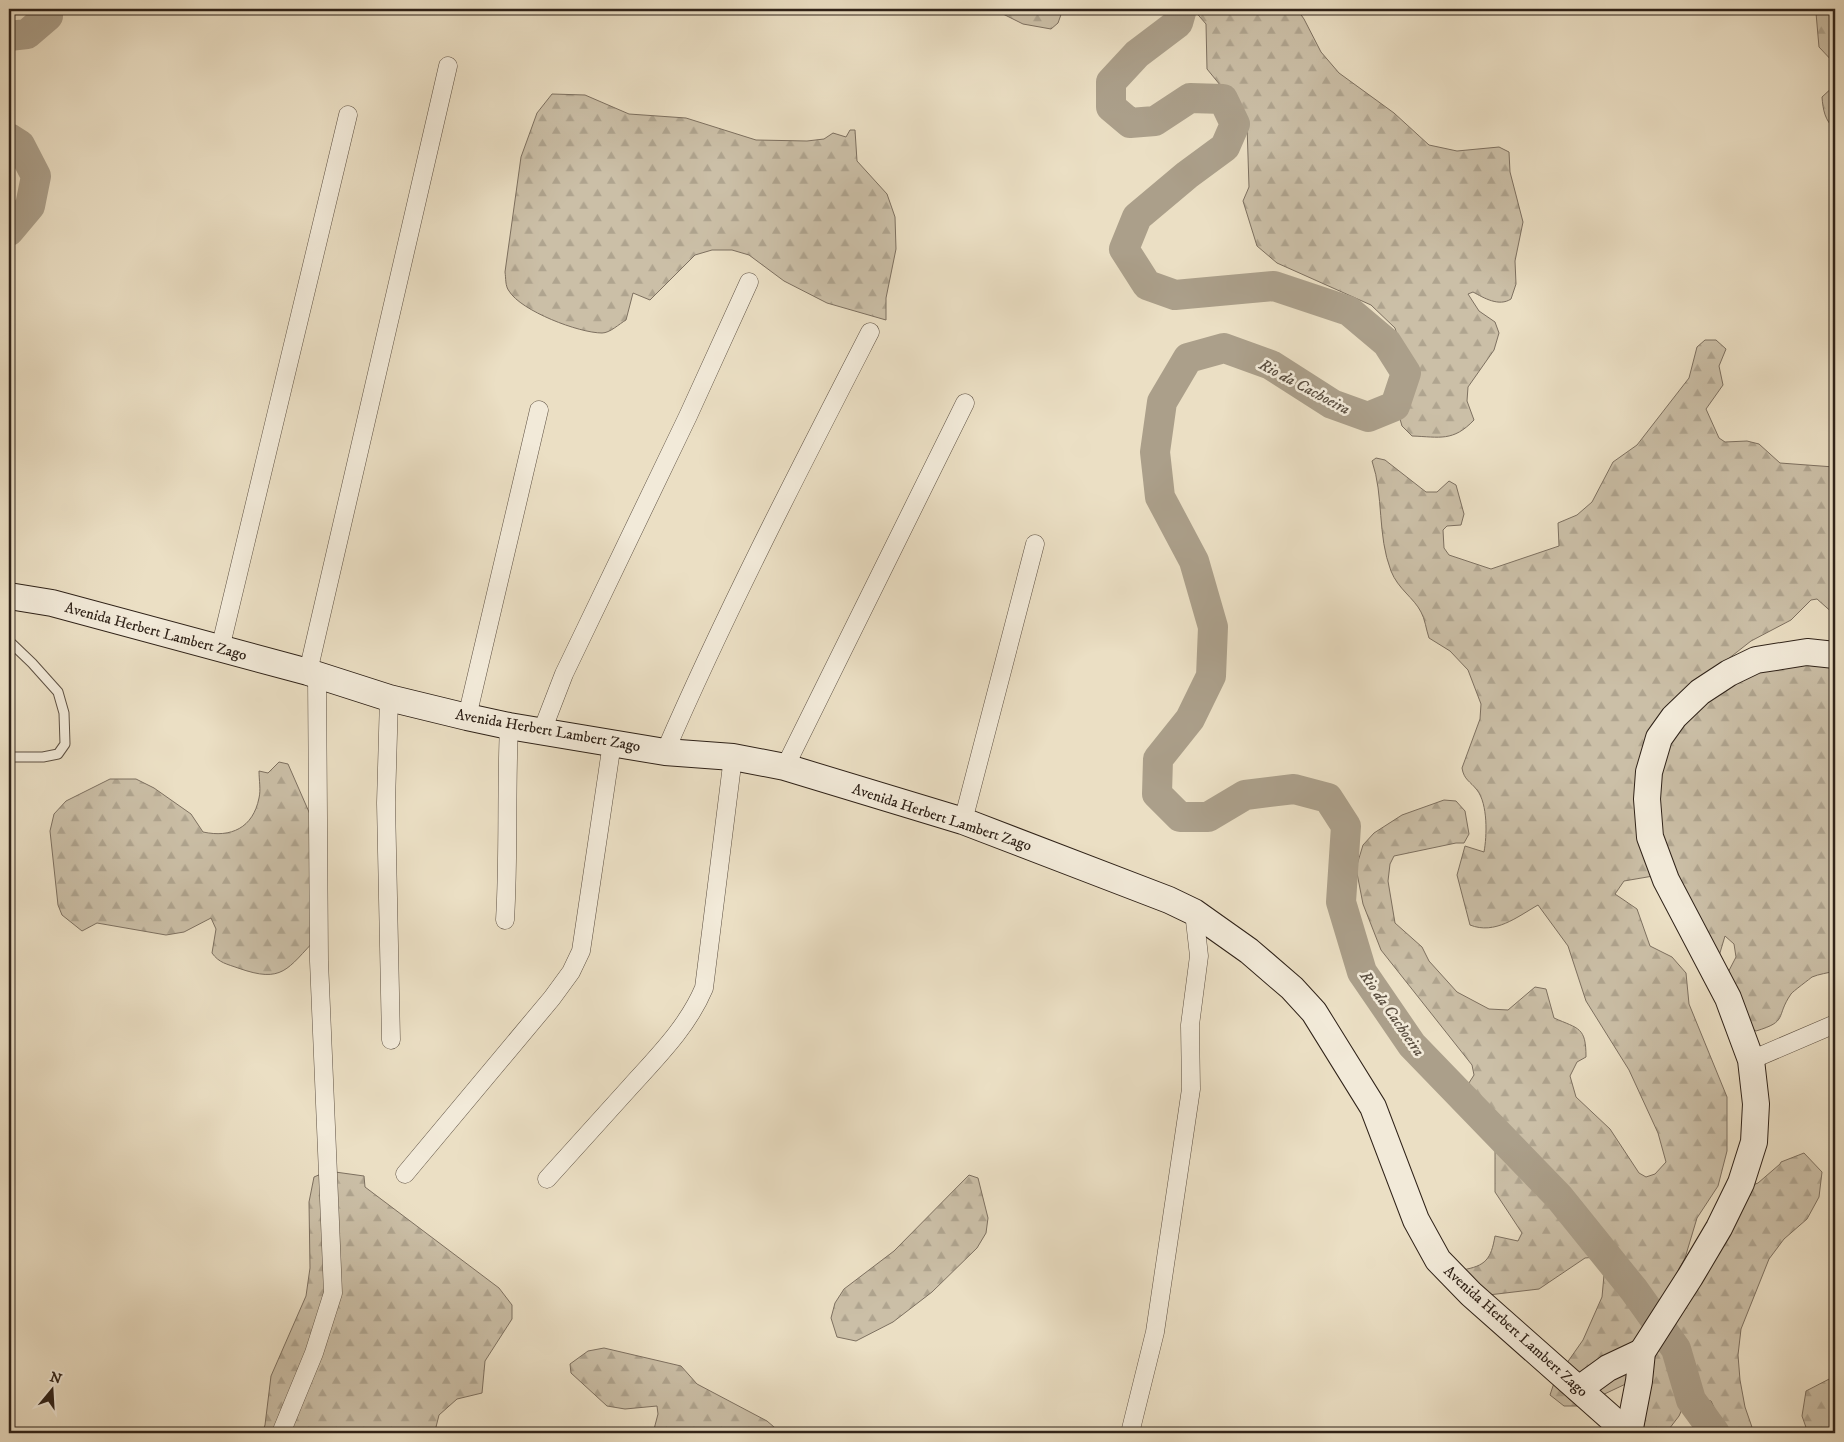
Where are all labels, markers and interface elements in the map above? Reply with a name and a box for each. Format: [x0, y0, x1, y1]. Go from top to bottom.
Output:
water label: Rio da Cachoeira [1255, 354, 1353, 419]
street label: Avenida Herbert Lambert Zago [63, 598, 249, 665]
street label: Avenida Herbert Lambert Zago [454, 705, 642, 756]
street label: Avenida Herbert Lambert Zago [850, 779, 1034, 856]
water label: Rio da Cachoeira [1355, 966, 1429, 1060]
street label: Avenida Herbert Lambert Zago [1440, 1262, 1592, 1401]
north arrow [28, 1364, 78, 1414]
text: N [47, 1368, 64, 1389]

